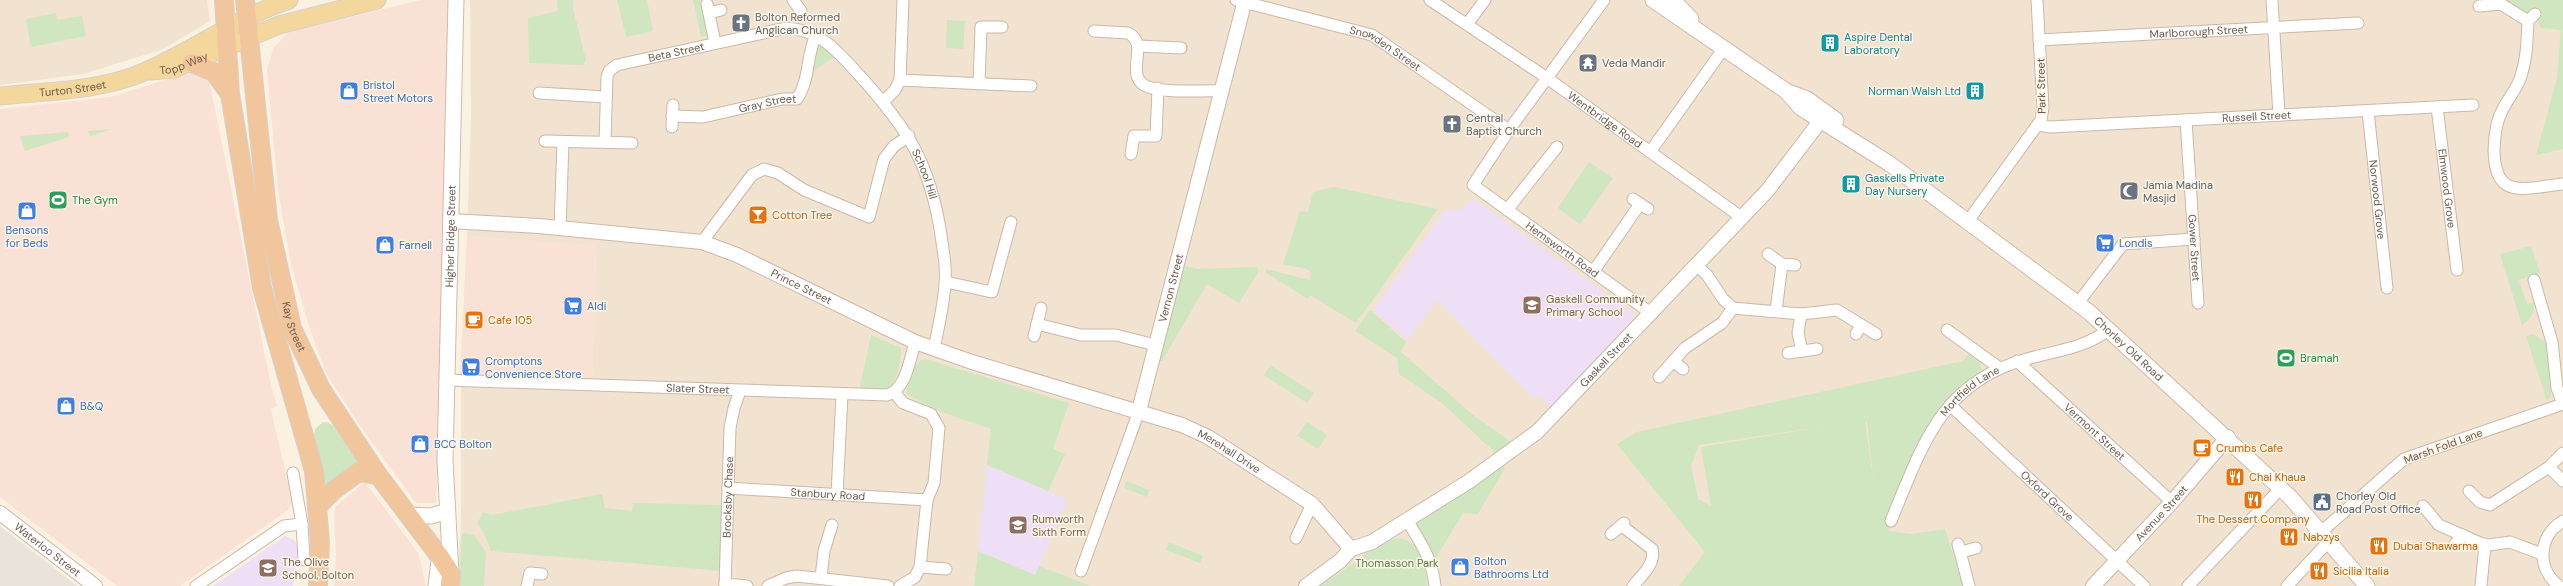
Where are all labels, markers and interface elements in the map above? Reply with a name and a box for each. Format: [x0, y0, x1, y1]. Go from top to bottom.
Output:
place label: Bolton Reformed Anglican Church [755, 10, 840, 37]
church icon: Bolton Reformed Anglican Church [730, 12, 752, 34]
street label: Marlborough Street [2149, 22, 2248, 41]
street label: Snowden Street [1348, 23, 1424, 74]
place label: Aspire Dental Laboratory [1844, 30, 1912, 57]
building icon: Aspire Dental Laboratory [1819, 32, 1841, 54]
street label: Beta Street [647, 39, 706, 65]
street label: Topp Way [159, 49, 210, 77]
temple icon: Veda Mandir [1577, 52, 1599, 74]
place label: Veda Mandir [1602, 56, 1666, 70]
street label: Park Street [2034, 58, 2048, 114]
street label: Turton Street [39, 77, 107, 100]
place label: Bristol Street Motors [363, 78, 433, 105]
shop icon: Bristol Street Motors [338, 80, 360, 102]
building icon: Norman Walsh Ltd [1964, 80, 1986, 102]
place label: Norman Walsh Ltd [1868, 84, 1961, 98]
street label: Wentbridge Road [1565, 88, 1645, 151]
street label: Gray Street [737, 92, 796, 116]
street label: Russell Street [2222, 107, 2291, 125]
place label: Central Baptist Church [1466, 111, 1542, 138]
church icon: Central Baptist Church [1441, 113, 1463, 135]
street label: School Hill [909, 147, 940, 200]
street label: Elmwood Grove [2435, 148, 2459, 229]
street label: Norwood Grove [2366, 159, 2389, 240]
place label: Gaskells Private Day Nursery [1865, 171, 1944, 198]
building icon: Gaskells Private Day Nursery [1840, 173, 1862, 195]
place label: Jamia Madina Masjid [2143, 178, 2213, 205]
mosque icon: Jamia Madina Masjid [2118, 180, 2140, 202]
street label: Higher Bridge Street [442, 185, 459, 288]
sports icon: The Gym [47, 189, 69, 211]
place label: The Gym [72, 193, 118, 207]
shop icon: Bensons for Beds [16, 200, 38, 222]
bar icon: Cotton Tree [747, 204, 769, 226]
place label: Cotton Tree [772, 208, 832, 222]
street label: Gower Street [2185, 214, 2204, 282]
street label: Hemsworth Road [1523, 218, 1602, 281]
place label: Bensons for Beds [5, 223, 49, 250]
supermarket icon: Londis [2094, 232, 2116, 254]
shop icon: Farnell [374, 234, 396, 256]
place label: Londis [2119, 236, 2152, 250]
place label: Farnell [399, 238, 432, 252]
street label: Vernon Street [1155, 252, 1186, 324]
street label: Prince Street [769, 266, 834, 307]
place label: Gaskell Community Primary School [1546, 292, 1645, 319]
school or university icon: Gaskell Community Primary School [1521, 294, 1543, 316]
supermarket icon: Aldi [562, 295, 584, 317]
place label: Aldi [587, 299, 606, 313]
street label: Kay Street [279, 300, 309, 354]
cafe icon: Cafe 105 [463, 309, 485, 331]
place label: Cafe 105 [488, 313, 533, 327]
street label: Chorley Old Road [2091, 313, 2166, 384]
street label: Gaskell Street [1577, 329, 1635, 390]
sports icon: Bramah [2275, 347, 2297, 369]
place label: Bramah [2300, 351, 2339, 365]
place label: Cromptons Convenience Store [485, 354, 582, 381]
supermarket icon: Cromptons Convenience Store [460, 356, 482, 378]
street label: Mortfield Lane [1937, 363, 2002, 419]
street label: Slater Street [666, 380, 730, 397]
shop icon: B&Q [55, 395, 77, 417]
place label: B&Q [80, 399, 103, 413]
street label: Vermont Street [2061, 400, 2128, 463]
street label: Marsh Fold Lane [2402, 425, 2484, 467]
street label: Merehall Drive [1195, 426, 1263, 476]
shop icon: BCC Bolton [409, 433, 431, 455]
place label: BCC Bolton [434, 437, 492, 451]
cafe icon: Crumbs Cafe [2191, 437, 2213, 459]
place label: Crumbs Cafe [2216, 441, 2283, 455]
street label: Brocksby Chase [720, 456, 736, 538]
restaurant icon: Chai Khaua [2224, 466, 2246, 488]
street label: Oxford Grove [2018, 467, 2077, 524]
place label: Chai Khaua [2249, 470, 2306, 484]
street label: Avenue Street [2132, 482, 2191, 544]
street label: Stanbury Road [790, 485, 866, 503]
restaurant icon: The Dessert Company [2242, 489, 2264, 511]
place label: Chorley Old Road Post Office [2336, 489, 2421, 516]
public building icon: Chorley Old Road Post Office [2311, 491, 2333, 513]
place label: Rumworth Sixth Form [1032, 512, 1086, 539]
place label: The Dessert Company [2196, 512, 2310, 526]
school or university icon: Rumworth Sixth Form [1007, 514, 1029, 536]
street label: Waterloo Street [12, 520, 84, 580]
restaurant icon: Nabzys [2278, 526, 2300, 548]
place label: Nabzys [2303, 530, 2340, 544]
restaurant icon: Dubai Shawarma [2368, 535, 2390, 557]
place label: Dubai Shawarma [2393, 539, 2478, 553]
place label: Bolton Bathrooms Ltd [1474, 554, 1549, 581]
place label: The Olive School, Bolton [282, 555, 354, 582]
park label: Thomasson Park [1355, 556, 1439, 570]
shop icon: Bolton Bathrooms Ltd [1449, 556, 1471, 578]
school or university icon: The Olive School, Bolton [257, 557, 279, 579]
restaurant icon: Sicilia Italia [2308, 560, 2330, 582]
place label: Sicilia Italia [2333, 564, 2389, 578]

